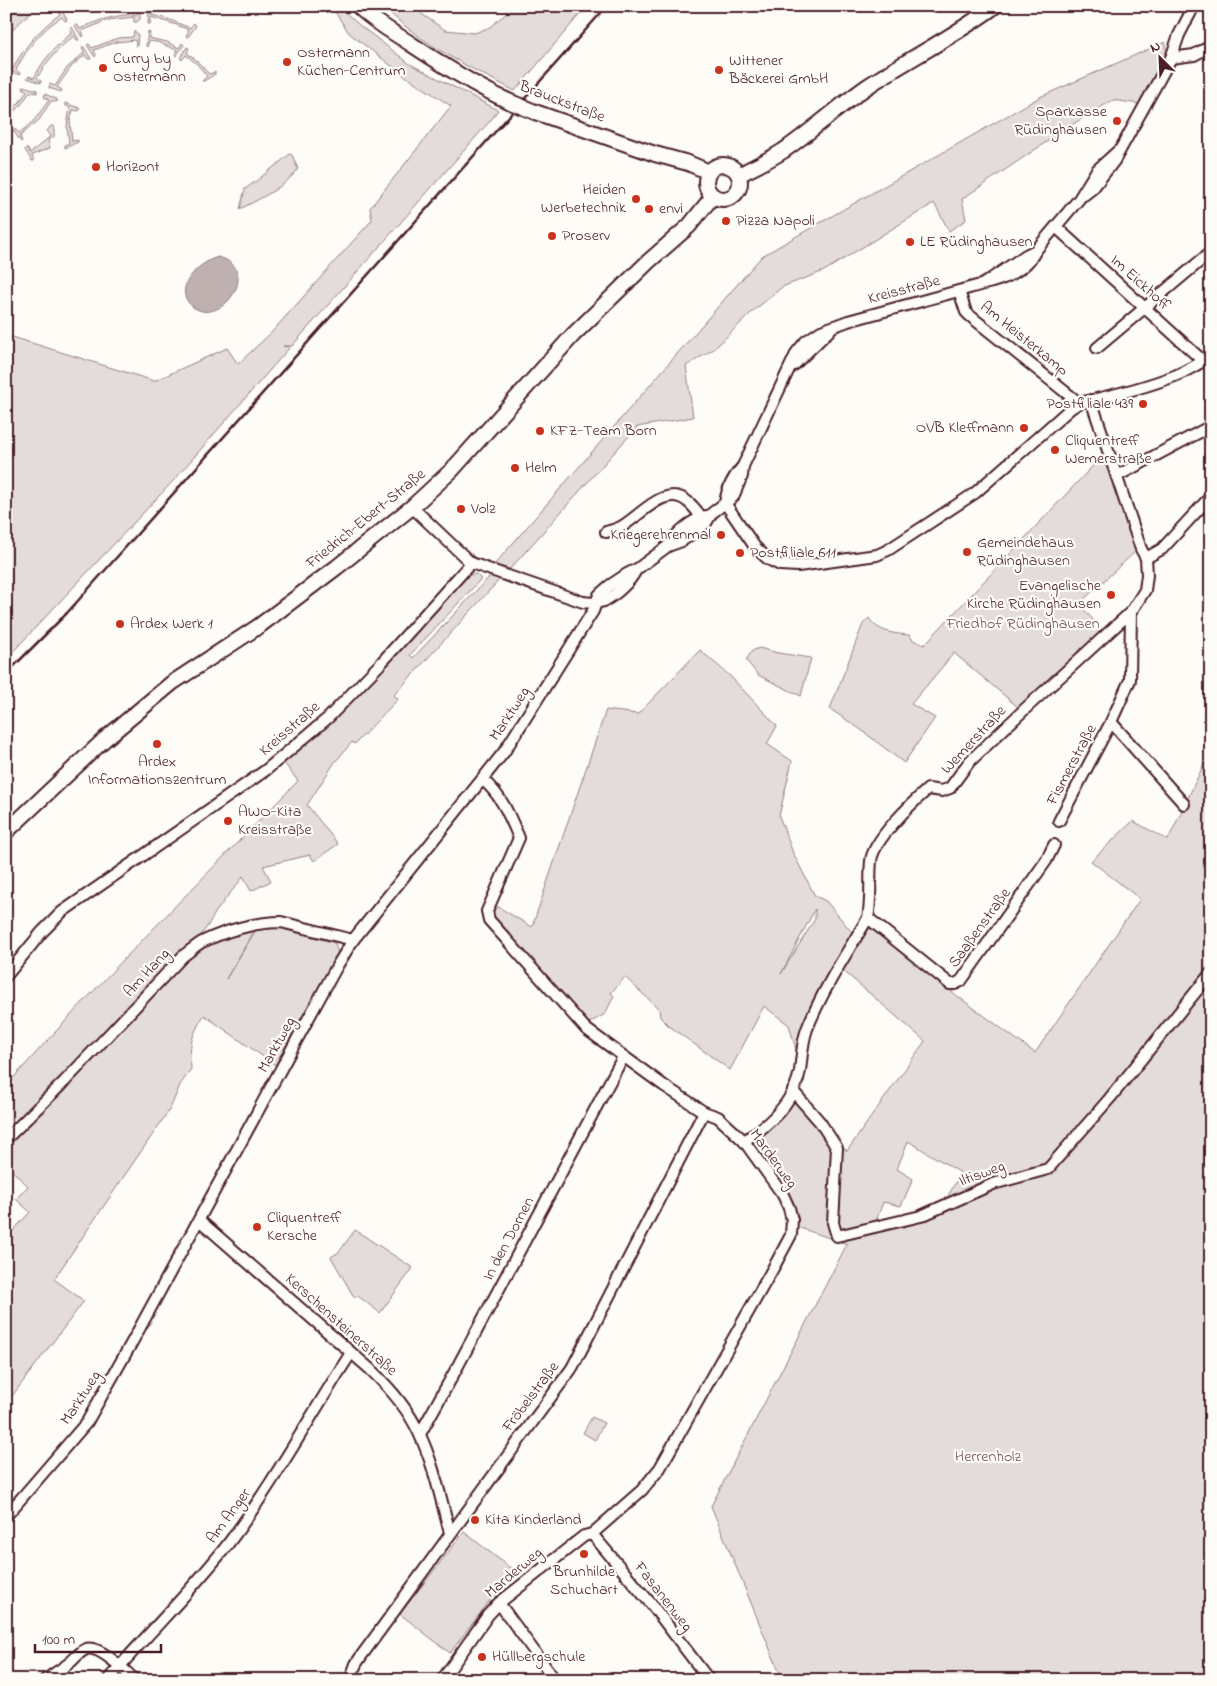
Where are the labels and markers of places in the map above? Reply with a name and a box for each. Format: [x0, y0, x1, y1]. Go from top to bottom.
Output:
place label: Ostermann Küchen-Centrum [297, 41, 405, 83]
place label: Curry by Ostermann [113, 47, 186, 89]
place label: Wittener Bäckerei GmbH [728, 49, 828, 91]
marker: Ostermann Küchen-Centrum [281, 56, 293, 68]
marker: Curry by Ostermann [97, 62, 109, 74]
marker: Wittener Bäckerei GmbH [713, 64, 725, 76]
place label: Sparkasse Rüdinghausen [1014, 100, 1108, 142]
marker: Sparkasse Rüdinghausen [1111, 115, 1123, 127]
place label: Horizont [106, 155, 160, 179]
marker: Horizont [90, 161, 102, 173]
place label: Heiden Werbetechnik [541, 178, 627, 220]
marker: Heiden Werbetechnik [630, 193, 642, 205]
place label: envi [659, 197, 683, 221]
marker: envi [643, 203, 655, 215]
place label: Pizza Napoli [736, 209, 815, 233]
marker: Pizza Napoli [720, 215, 732, 227]
place label: Proserv [562, 224, 611, 248]
marker: Proserv [546, 230, 558, 242]
place label: LE Rüdinghausen [920, 230, 1033, 254]
marker: LE Rüdinghausen [904, 236, 916, 248]
place label: Postfiliale 439 [1046, 392, 1133, 416]
marker: Postfiliale 439 [1137, 398, 1149, 410]
place label: OVB Kleffmann [916, 416, 1014, 440]
place label: KFZ-Team Born [550, 419, 657, 443]
marker: OVB Kleffmann [1018, 422, 1030, 434]
marker: KFZ-Team Born [534, 425, 546, 437]
place label: Cliquentreff Wemerstraße [1065, 429, 1153, 471]
marker: Cliquentreff Wemerstraße [1049, 444, 1061, 456]
place label: Helm [525, 456, 557, 480]
marker: Helm [509, 462, 521, 474]
place label: Volz [470, 497, 496, 521]
marker: Volz [455, 503, 467, 515]
place label: Kriegerehrenmal [610, 523, 711, 547]
marker: Kriegerehrenmal [715, 529, 727, 541]
place label: Gemeindehaus Rüdinghausen [977, 531, 1074, 573]
place label: Postfiliale 611 [750, 541, 836, 565]
marker: Gemeindehaus Rüdinghausen [961, 546, 973, 558]
marker: Postfiliale 611 [734, 547, 746, 559]
place label: Evangelische Kirche Rüdinghausen [967, 574, 1102, 616]
marker: Evangelische Kirche Rüdinghausen [1105, 589, 1117, 601]
place label: Ardex Werk 1 [130, 612, 213, 636]
marker: Ardex Werk 1 [114, 618, 126, 630]
marker: Ardex Informationszentrum [151, 738, 163, 750]
place label: Ardex Informationszentrum [88, 750, 226, 792]
place label: AWO-Kita Kreisstraße [238, 800, 312, 842]
marker: AWO-Kita Kreisstraße [222, 815, 234, 827]
place label: Cliquentreff Kersche [267, 1206, 342, 1248]
marker: Cliquentreff Kersche [251, 1221, 263, 1233]
place label: Kita Kinderland [485, 1508, 582, 1532]
marker: Kita Kinderland [469, 1514, 481, 1526]
marker: Brunhilde Schuchart [578, 1548, 590, 1560]
place label: Brunhilde Schuchart [550, 1560, 619, 1602]
place label: Hüllbergschule [492, 1645, 586, 1669]
marker: Hüllbergschule [476, 1651, 488, 1663]

